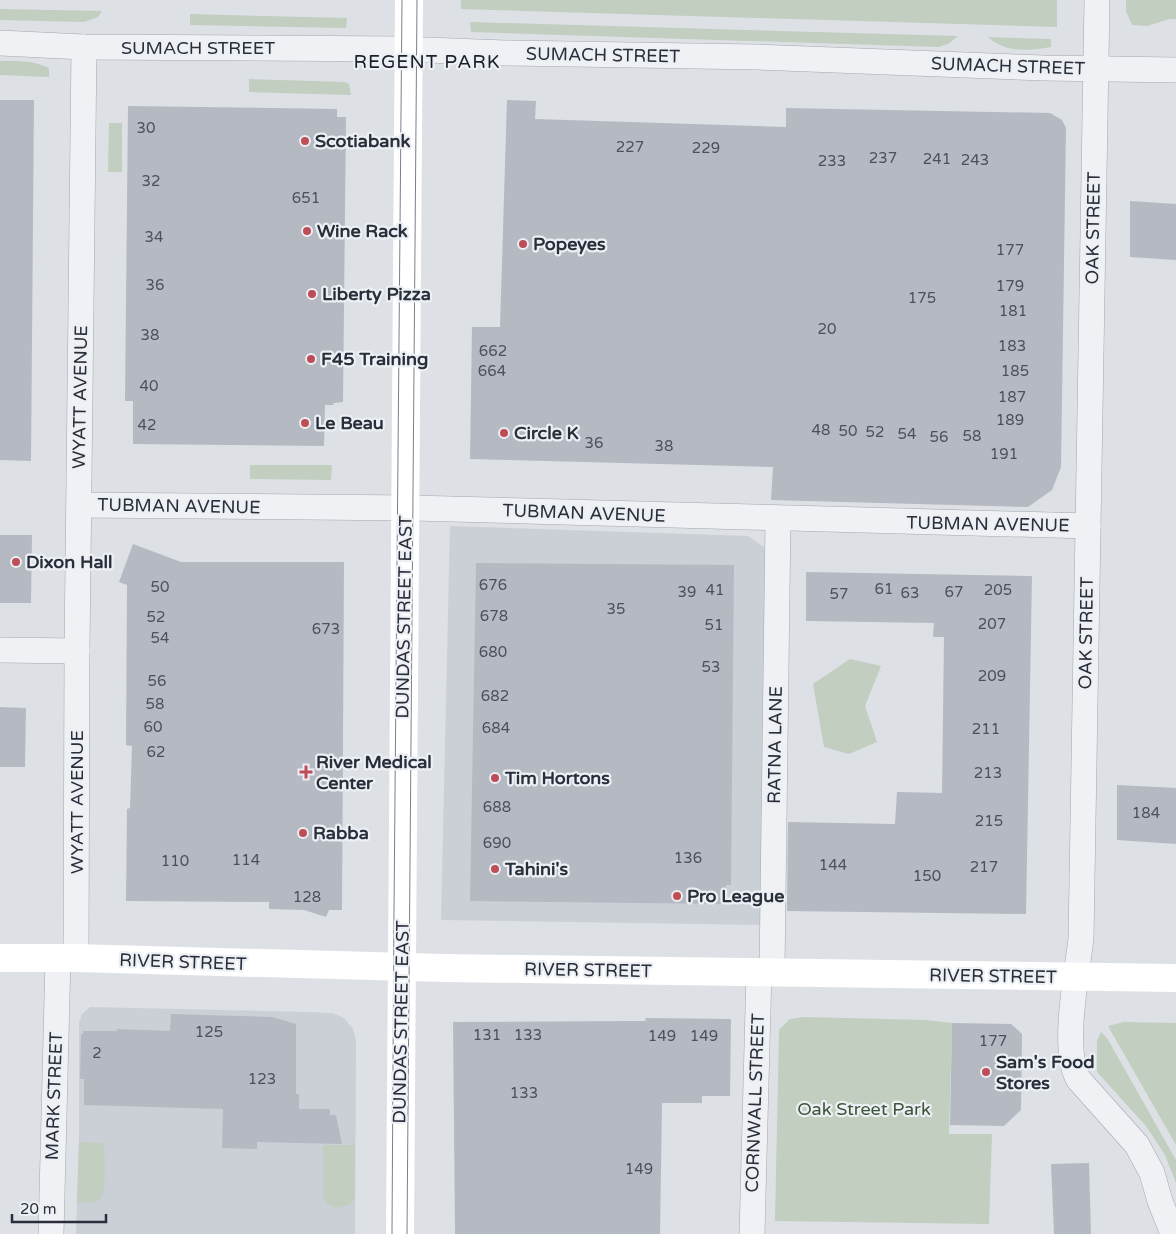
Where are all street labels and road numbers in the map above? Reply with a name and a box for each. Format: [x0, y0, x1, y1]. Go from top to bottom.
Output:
street label: SUMACH STREET [121, 37, 275, 59]
street label: SUMACH STREET [526, 43, 680, 67]
street label: SUMACH STREET [931, 52, 1085, 80]
street label: OAK STREET [1081, 171, 1105, 285]
street label: WYATT AVENUE [68, 325, 92, 469]
street label: TUBMAN AVENUE [97, 494, 261, 518]
street label: TUBMAN AVENUE [502, 499, 666, 527]
street label: TUBMAN AVENUE [906, 512, 1070, 536]
street label: DUNDAS STREET EAST [391, 515, 417, 719]
street label: OAK STREET [1074, 576, 1098, 690]
street label: RATNA LANE [763, 686, 787, 804]
street label: WYATT AVENUE [66, 730, 88, 874]
street label: DUNDAS STREET EAST [388, 920, 414, 1124]
street label: RIVER STREET [119, 949, 247, 975]
street label: RIVER STREET [524, 958, 652, 982]
street label: RIVER STREET [929, 964, 1057, 988]
street label: CORNWALL STREET [741, 1013, 769, 1193]
street label: MARK STREET [41, 1031, 67, 1161]

